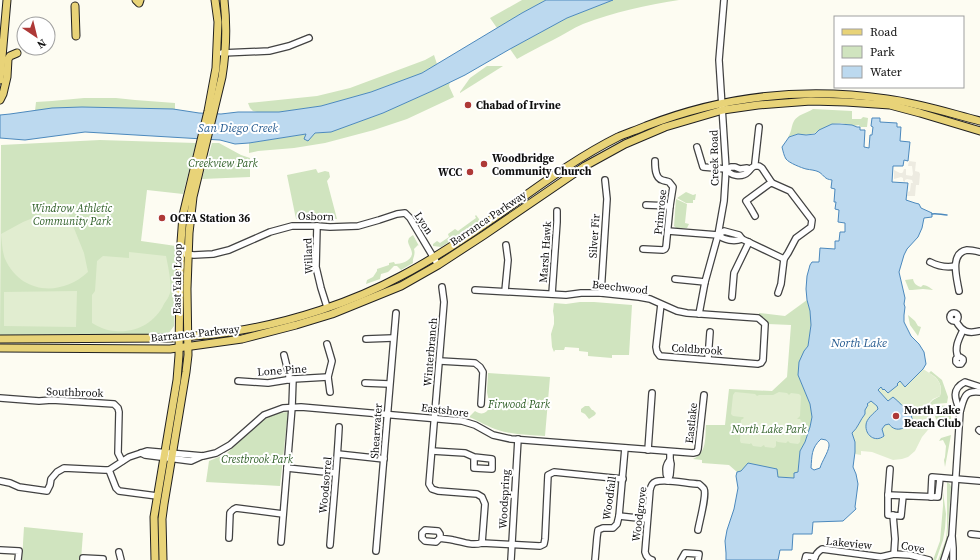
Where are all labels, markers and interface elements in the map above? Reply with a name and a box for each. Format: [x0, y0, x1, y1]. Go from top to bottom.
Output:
north arrow [16, 16, 56, 56]
legend [834, 16, 964, 88]
text: Road [870, 24, 897, 40]
text: N [34, 35, 49, 52]
text: Park [870, 44, 895, 60]
text: Water [870, 64, 902, 80]
place label: Chabad of Irvine [476, 98, 561, 113]
marker: Chabad of Irvine [463, 100, 473, 110]
water label: San Diego Creek [198, 120, 278, 136]
street label: Creek Road [706, 129, 722, 186]
place label: Woodbridge Community Church [492, 151, 592, 179]
park label: Creekview Park [188, 156, 259, 171]
marker: Woodbridge Community Church [479, 159, 489, 169]
place label: WCC [438, 165, 462, 180]
marker: WCC [465, 167, 475, 177]
street label: Barranca Parkway [447, 187, 530, 250]
street label: Primrose [651, 188, 670, 235]
park label: Windrow Athletic Community Park [32, 201, 113, 229]
street label: Osborn [298, 209, 335, 224]
street label: Lyon [411, 209, 437, 238]
place label: OCFA Station 36 [170, 211, 250, 226]
marker: OCFA Station 36 [157, 213, 167, 223]
street label: Silver Fir [585, 213, 604, 259]
street label: Marsh Hawk [536, 220, 555, 283]
street label: Willard [300, 237, 317, 274]
street label: East Yale Loop [169, 243, 186, 315]
street label: Beechwood [591, 277, 649, 298]
street label: Winterbranch [420, 317, 441, 387]
street label: Barranca Parkway [150, 321, 241, 346]
water label: North Lake [830, 335, 887, 351]
street label: Coldbrook [671, 340, 724, 359]
street label: Lone Pine [257, 361, 308, 380]
street label: Southbrook [46, 384, 105, 401]
park label: Firwood Park [487, 397, 551, 412]
street label: Eastshore [420, 400, 470, 421]
street label: Shearwater [367, 402, 386, 459]
street label: Eastlake [682, 402, 701, 444]
place label: North Lake Beach Club [904, 403, 961, 431]
marker: North Lake Beach Club [891, 411, 901, 421]
park label: North Lake Park [731, 422, 807, 437]
park label: Crestbrook Park [221, 452, 294, 467]
street label: Woodsorrel [316, 456, 335, 514]
street label: Woodspring [495, 469, 514, 529]
street label: Woodfall [599, 475, 620, 521]
street label: Woodgrove [629, 485, 650, 542]
street label: Lakeview [825, 534, 873, 553]
street label: Cove [900, 538, 926, 557]

